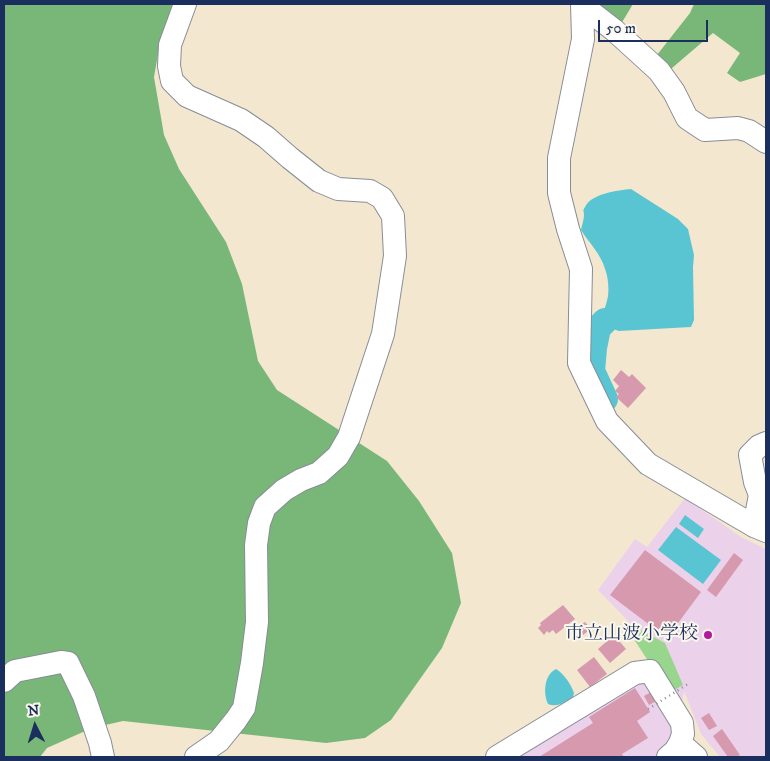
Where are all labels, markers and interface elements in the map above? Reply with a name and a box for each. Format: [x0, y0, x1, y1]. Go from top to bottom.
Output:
scale bar [600, 10, 710, 42]
text: 50 m [606, 19, 636, 38]
place label: 市立山波小学校 [565, 624, 698, 646]
marker: 市立山波小学校 [702, 629, 714, 641]
north arrow [10, 701, 60, 751]
text: N [27, 702, 40, 721]

